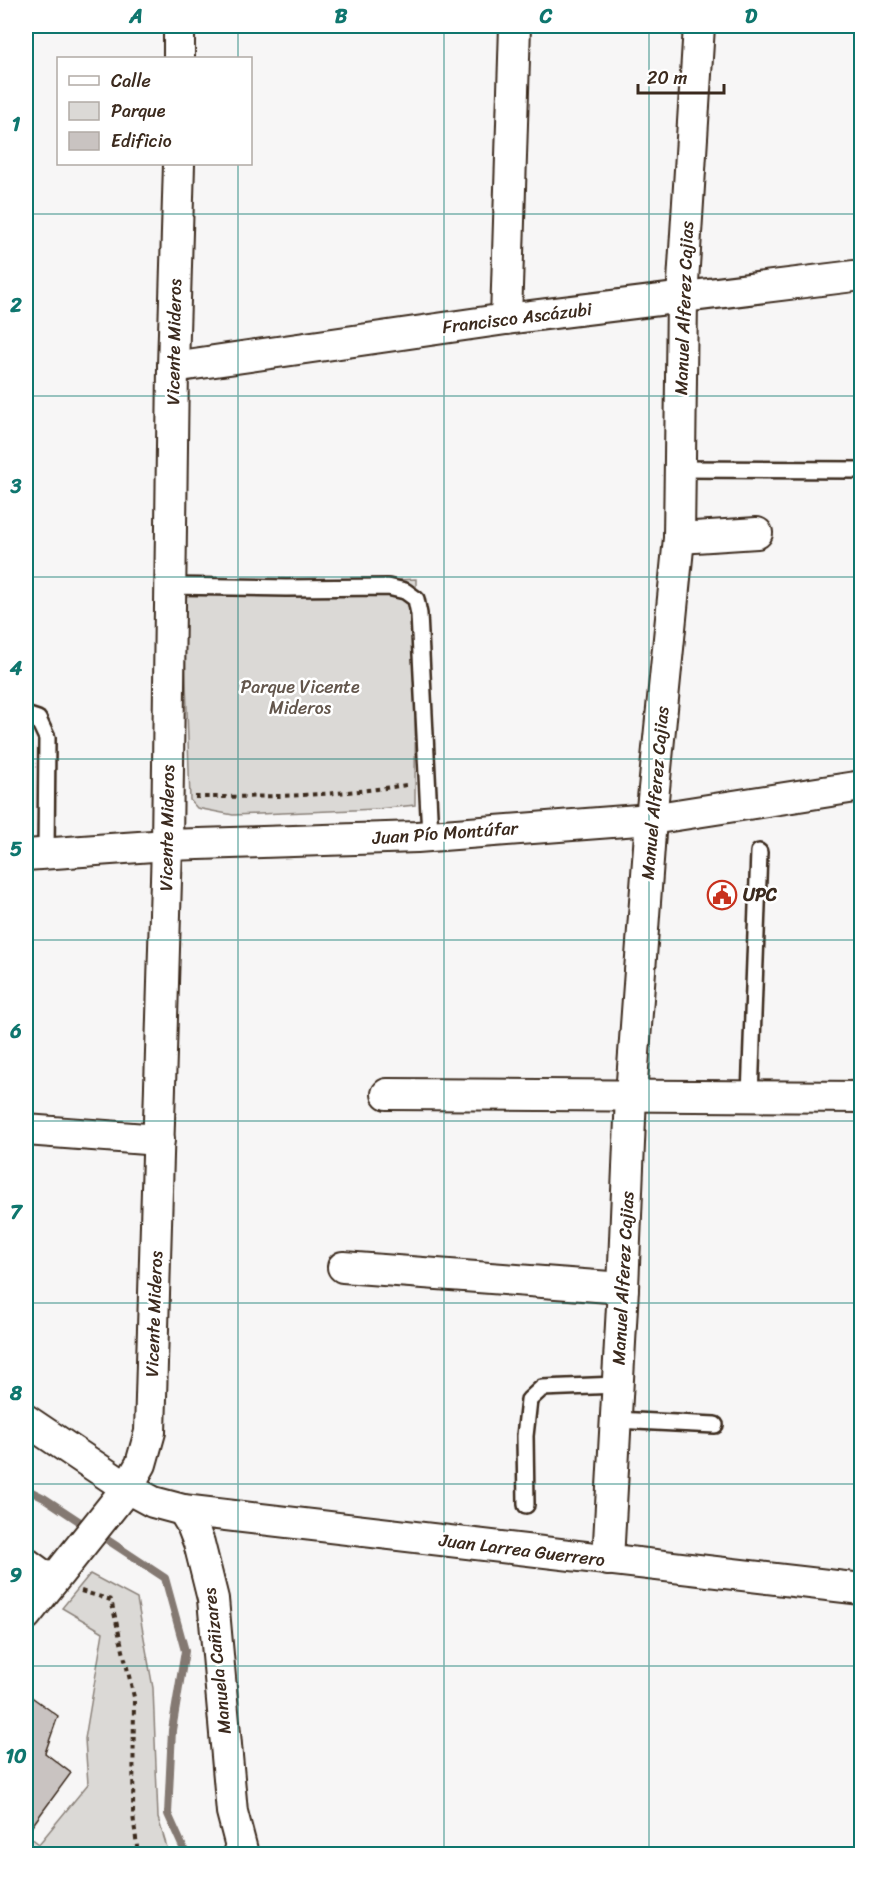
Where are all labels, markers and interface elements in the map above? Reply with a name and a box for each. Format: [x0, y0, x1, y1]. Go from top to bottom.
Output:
text: A [128, 0, 143, 34]
text: B [335, 0, 348, 34]
text: C [539, 0, 553, 34]
text: D [745, 0, 758, 34]
legend [57, 57, 252, 165]
scale bar [638, 57, 724, 95]
text: 20 m [647, 62, 687, 94]
text: Calle [111, 65, 151, 97]
text: Parque [111, 95, 166, 127]
text: 1 [12, 107, 21, 142]
text: Edificio [111, 125, 172, 157]
street label: Manuel Alferez Cajias [665, 220, 703, 396]
street label: Vicente Mideros [157, 278, 191, 405]
text: 2 [9, 288, 22, 323]
street label: Francisco Ascázubi [440, 293, 595, 343]
text: 3 [10, 469, 22, 504]
text: 4 [9, 651, 23, 686]
park label: Parque Vicente Mideros [240, 671, 360, 724]
street label: Manuel Alferez Cajias [631, 704, 679, 881]
street label: Vicente Mideros [150, 764, 184, 891]
street label: Juan Pío Montúfar [370, 812, 520, 854]
text: 5 [10, 832, 22, 867]
public building icon: UPC [706, 879, 738, 911]
place label: UPC [743, 879, 778, 911]
text: 6 [9, 1014, 22, 1049]
street label: Manuel Alferez Cajias [602, 1190, 644, 1366]
text: 7 [10, 1195, 23, 1230]
street label: Vicente Mideros [136, 1250, 172, 1378]
text: 8 [9, 1376, 23, 1411]
street label: Juan Larrea Guerrero [436, 1524, 607, 1576]
text: 9 [10, 1558, 22, 1593]
street label: Manuela Cañizares [193, 1586, 241, 1736]
text: 10 [5, 1739, 27, 1774]

